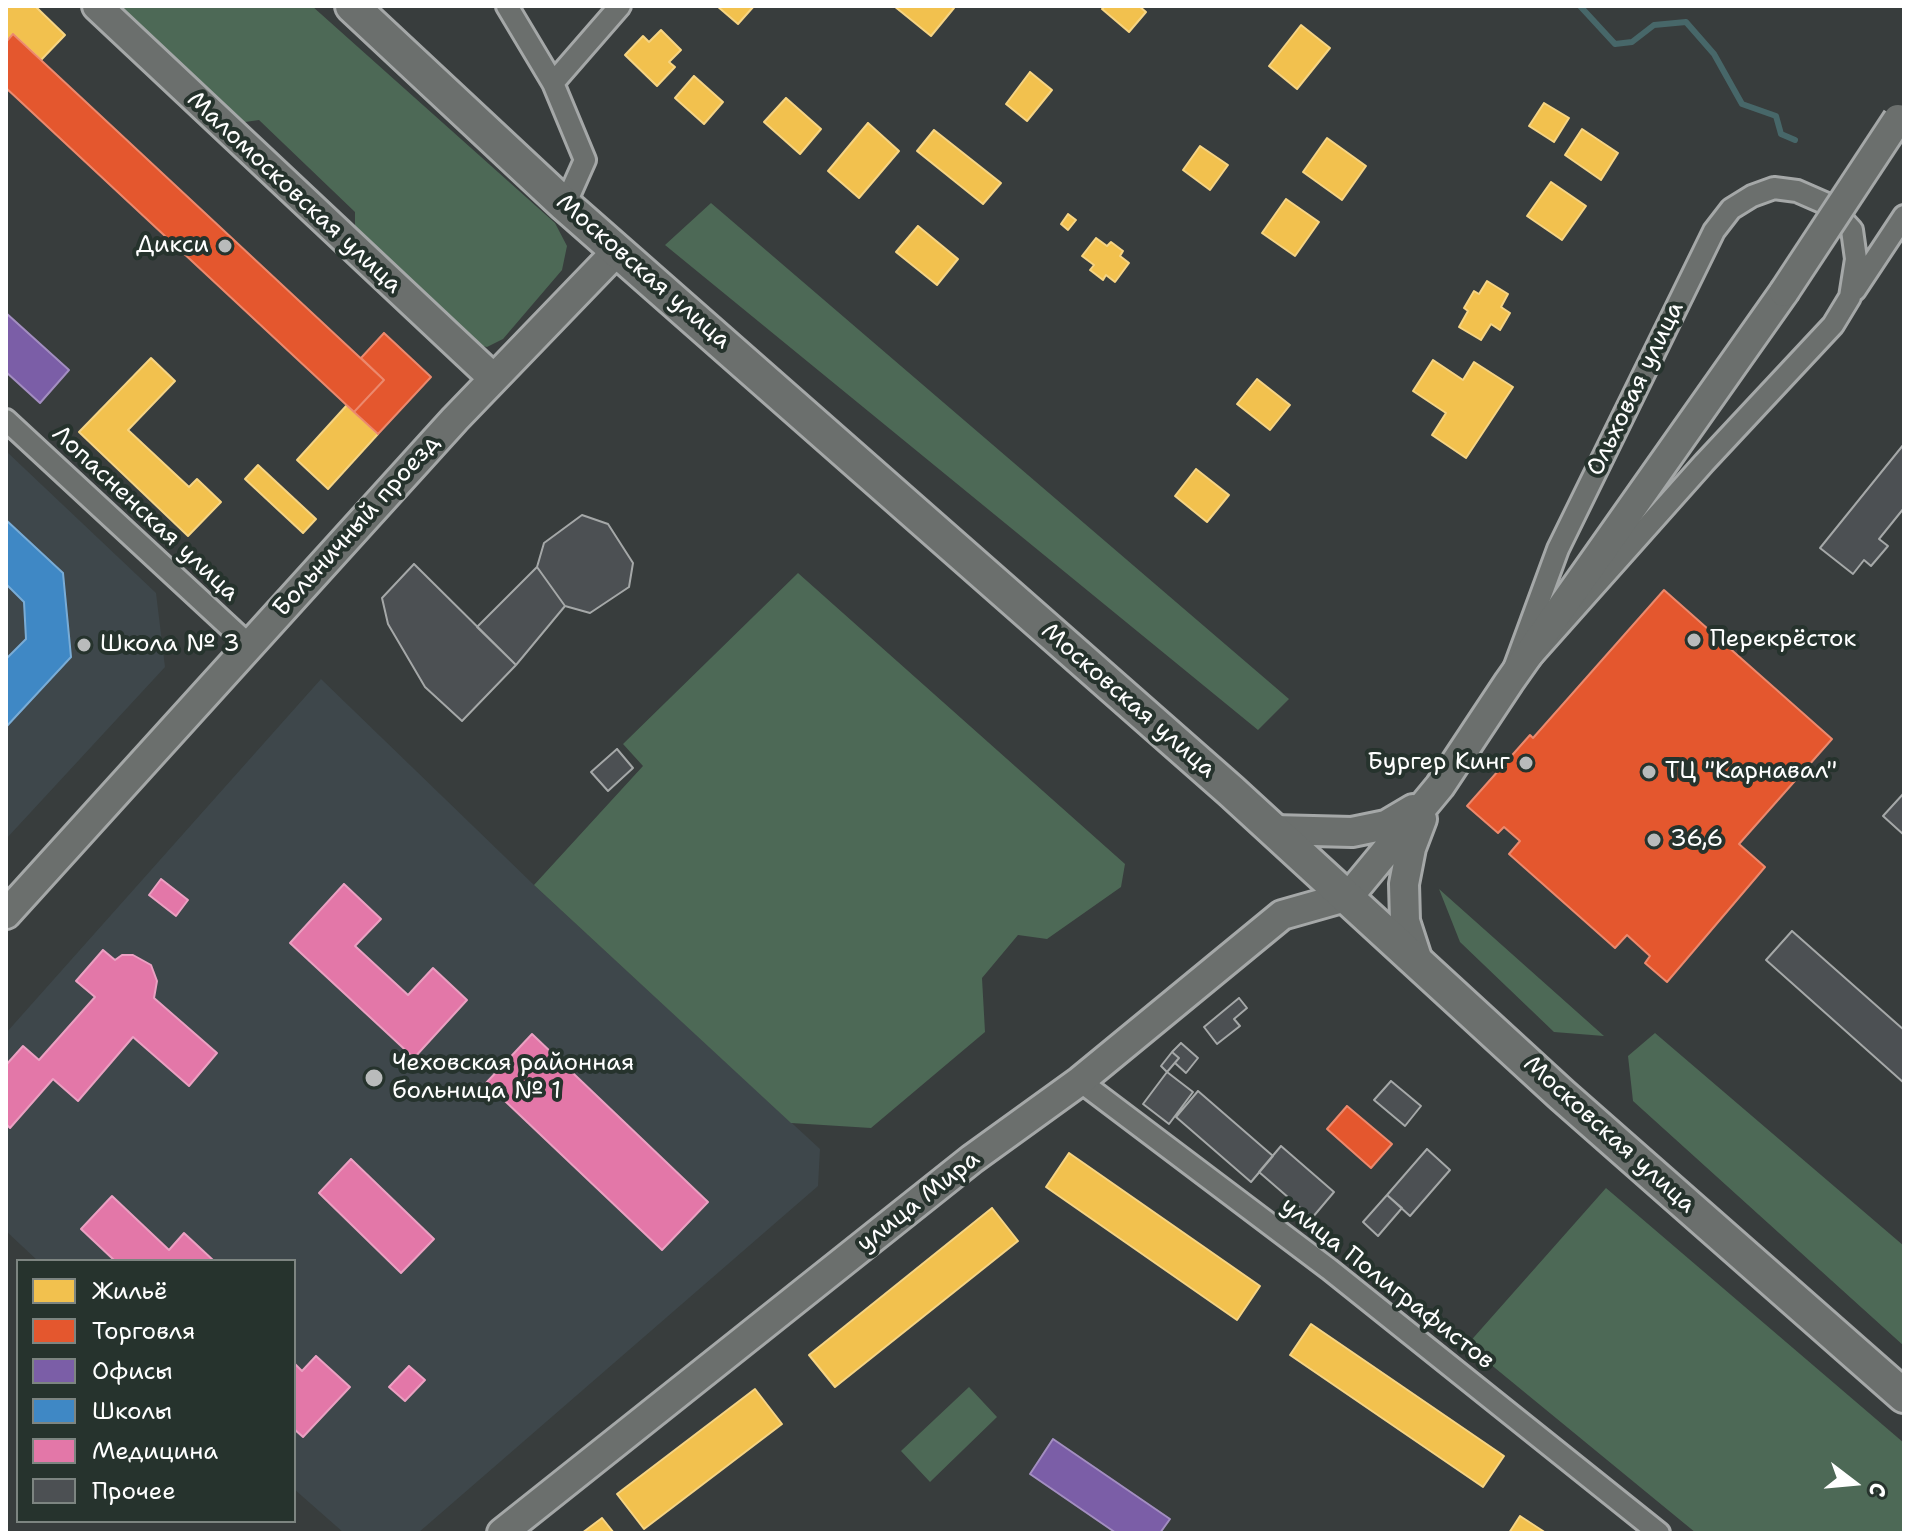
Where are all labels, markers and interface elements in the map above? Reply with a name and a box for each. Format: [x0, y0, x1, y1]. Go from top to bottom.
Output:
street label: Маломосковская улица [181, 86, 407, 300]
street label: Московская улица [550, 188, 736, 356]
place label: Дикси [136, 232, 209, 260]
marker: Дикси [216, 237, 234, 255]
street label: Ольховая улица [1581, 297, 1691, 481]
street label: Лопасненская улица [46, 420, 244, 608]
street label: Больничный проезд [268, 429, 446, 623]
street label: Московская улица [1035, 617, 1221, 785]
place label: Перекрёсток [1710, 626, 1856, 654]
place label: Школа № 3 [100, 631, 240, 659]
marker: Перекрёсток [1685, 631, 1703, 649]
marker: Школа № 3 [75, 636, 93, 654]
place label: Бургер Кинг [1367, 749, 1510, 777]
marker: Бургер Кинг [1517, 754, 1535, 772]
place label: ТЦ "Карнавал" [1665, 758, 1837, 786]
marker: ТЦ "Карнавал" [1640, 763, 1658, 781]
place label: 36,6 [1670, 826, 1723, 854]
marker: 36,6 [1645, 831, 1663, 849]
place label: Чеховская районная больница № 1 [392, 1050, 634, 1106]
street label: Московская улица [1517, 1050, 1701, 1220]
marker: Чеховская районная больница № 1 [363, 1067, 385, 1089]
street label: улица Мира [852, 1145, 986, 1259]
street label: улица Полиграфистов [1275, 1192, 1499, 1376]
legend [16, 1259, 296, 1523]
text: Жильё [92, 1275, 168, 1307]
text: Торговля [92, 1315, 195, 1347]
text: Офисы [92, 1355, 173, 1387]
text: Школы [92, 1395, 172, 1427]
text: Медицина [92, 1435, 218, 1467]
north arrow [1814, 1443, 1894, 1523]
text: Прочее [92, 1475, 176, 1507]
text: С [1862, 1479, 1893, 1500]

